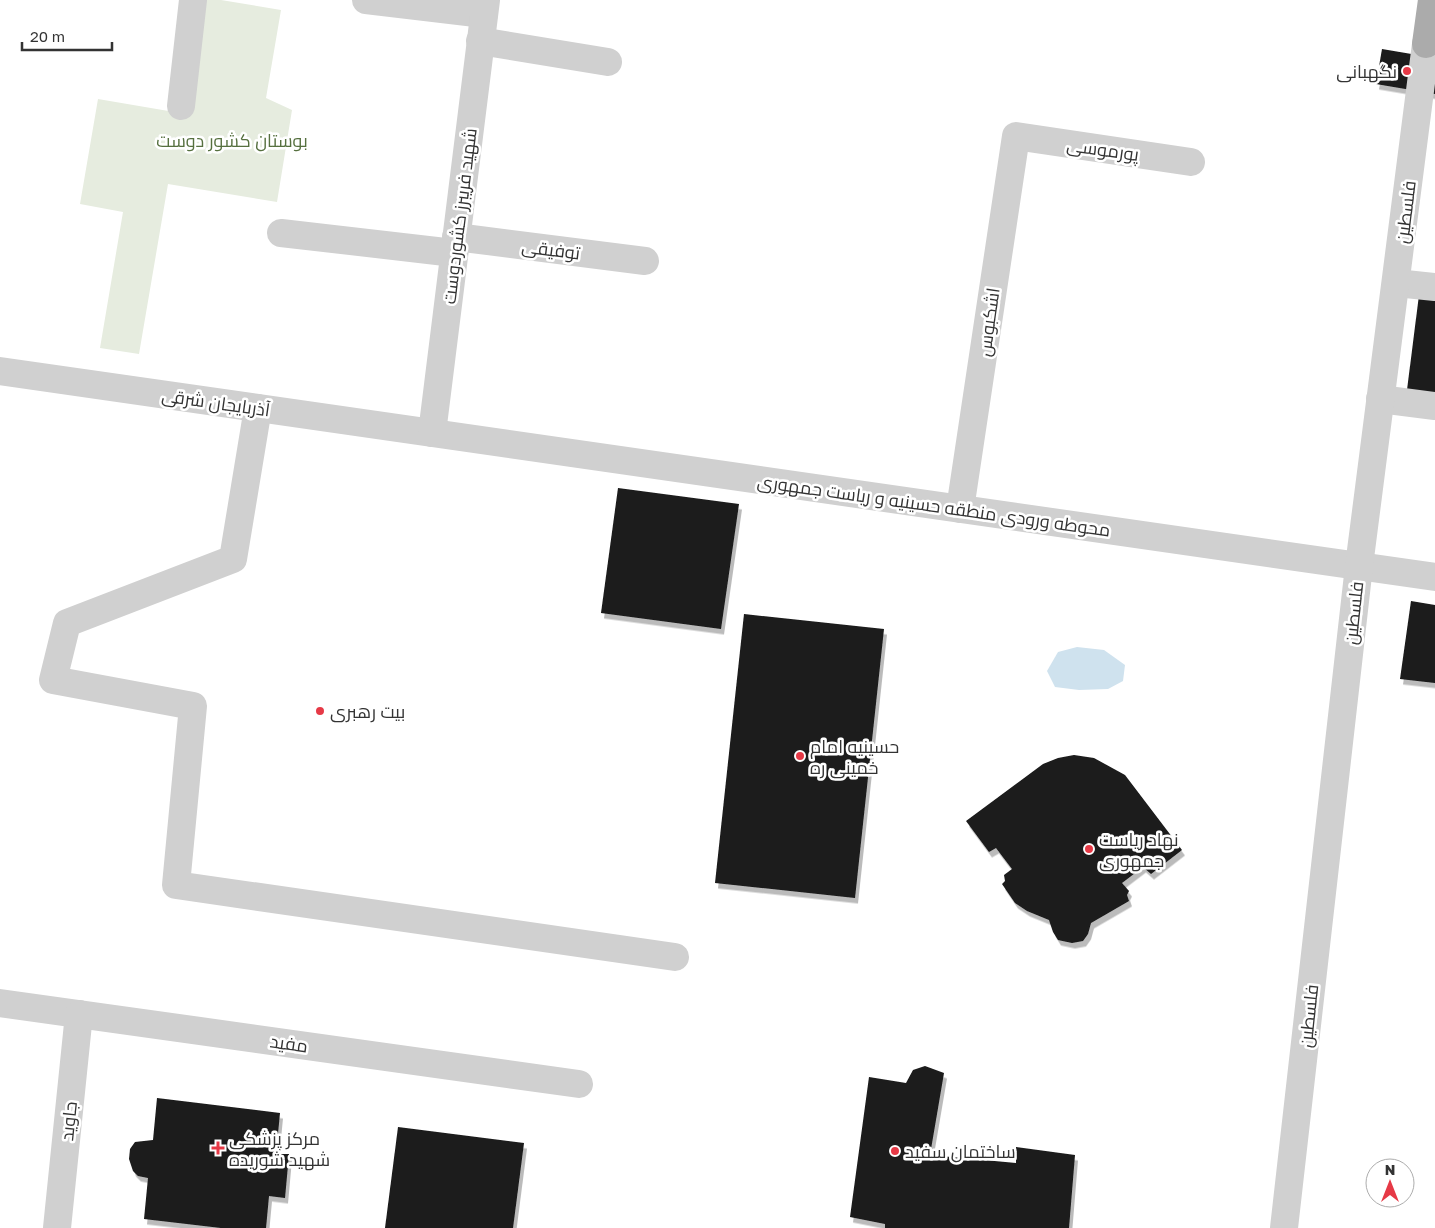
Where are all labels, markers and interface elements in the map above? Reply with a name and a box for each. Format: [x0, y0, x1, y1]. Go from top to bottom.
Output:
scale bar [22, 20, 112, 52]
text: 20 m [30, 27, 65, 45]
place label: نگهبانی [1336, 60, 1397, 83]
marker: نگهبانی [1401, 65, 1413, 77]
street label: شهید فریبرز کشوردوست [437, 127, 482, 305]
park label: بوستان کشور دوست [156, 129, 308, 152]
street label: پورموسی [1065, 133, 1141, 167]
street label: فلسطین [1390, 179, 1421, 245]
street label: توفیقی [520, 234, 582, 265]
street label: اشکبوس [972, 286, 1005, 358]
street label: آذربایجان شرقی [160, 384, 272, 421]
street label: محوطه ورودی منطقه حسینیه و ریاست جمهوری [756, 469, 1112, 542]
street label: فلسطین [1339, 580, 1368, 646]
place label: بیت رهبری [330, 700, 405, 723]
marker: بیت رهبری [314, 705, 326, 717]
place label: حسینیه امام خمینی ره [810, 735, 899, 779]
marker: حسینیه امام خمینی ره [794, 750, 806, 762]
place label: نهاد ریاست جمهوری [1099, 828, 1179, 872]
marker: نهاد ریاست جمهوری [1083, 843, 1095, 855]
street label: فلسطین [1294, 983, 1323, 1049]
street label: مفید [269, 1029, 309, 1057]
street label: جاوید [55, 1100, 82, 1142]
place label: مرکز پزشکی شهید شوریده [229, 1127, 330, 1171]
place label: ساختمان سفید [905, 1140, 1016, 1163]
marker: مرکز پزشکی شهید شوریده [211, 1141, 225, 1155]
marker: ساختمان سفید [889, 1145, 901, 1157]
north arrow [1365, 1158, 1415, 1208]
text: N [1385, 1161, 1395, 1178]

